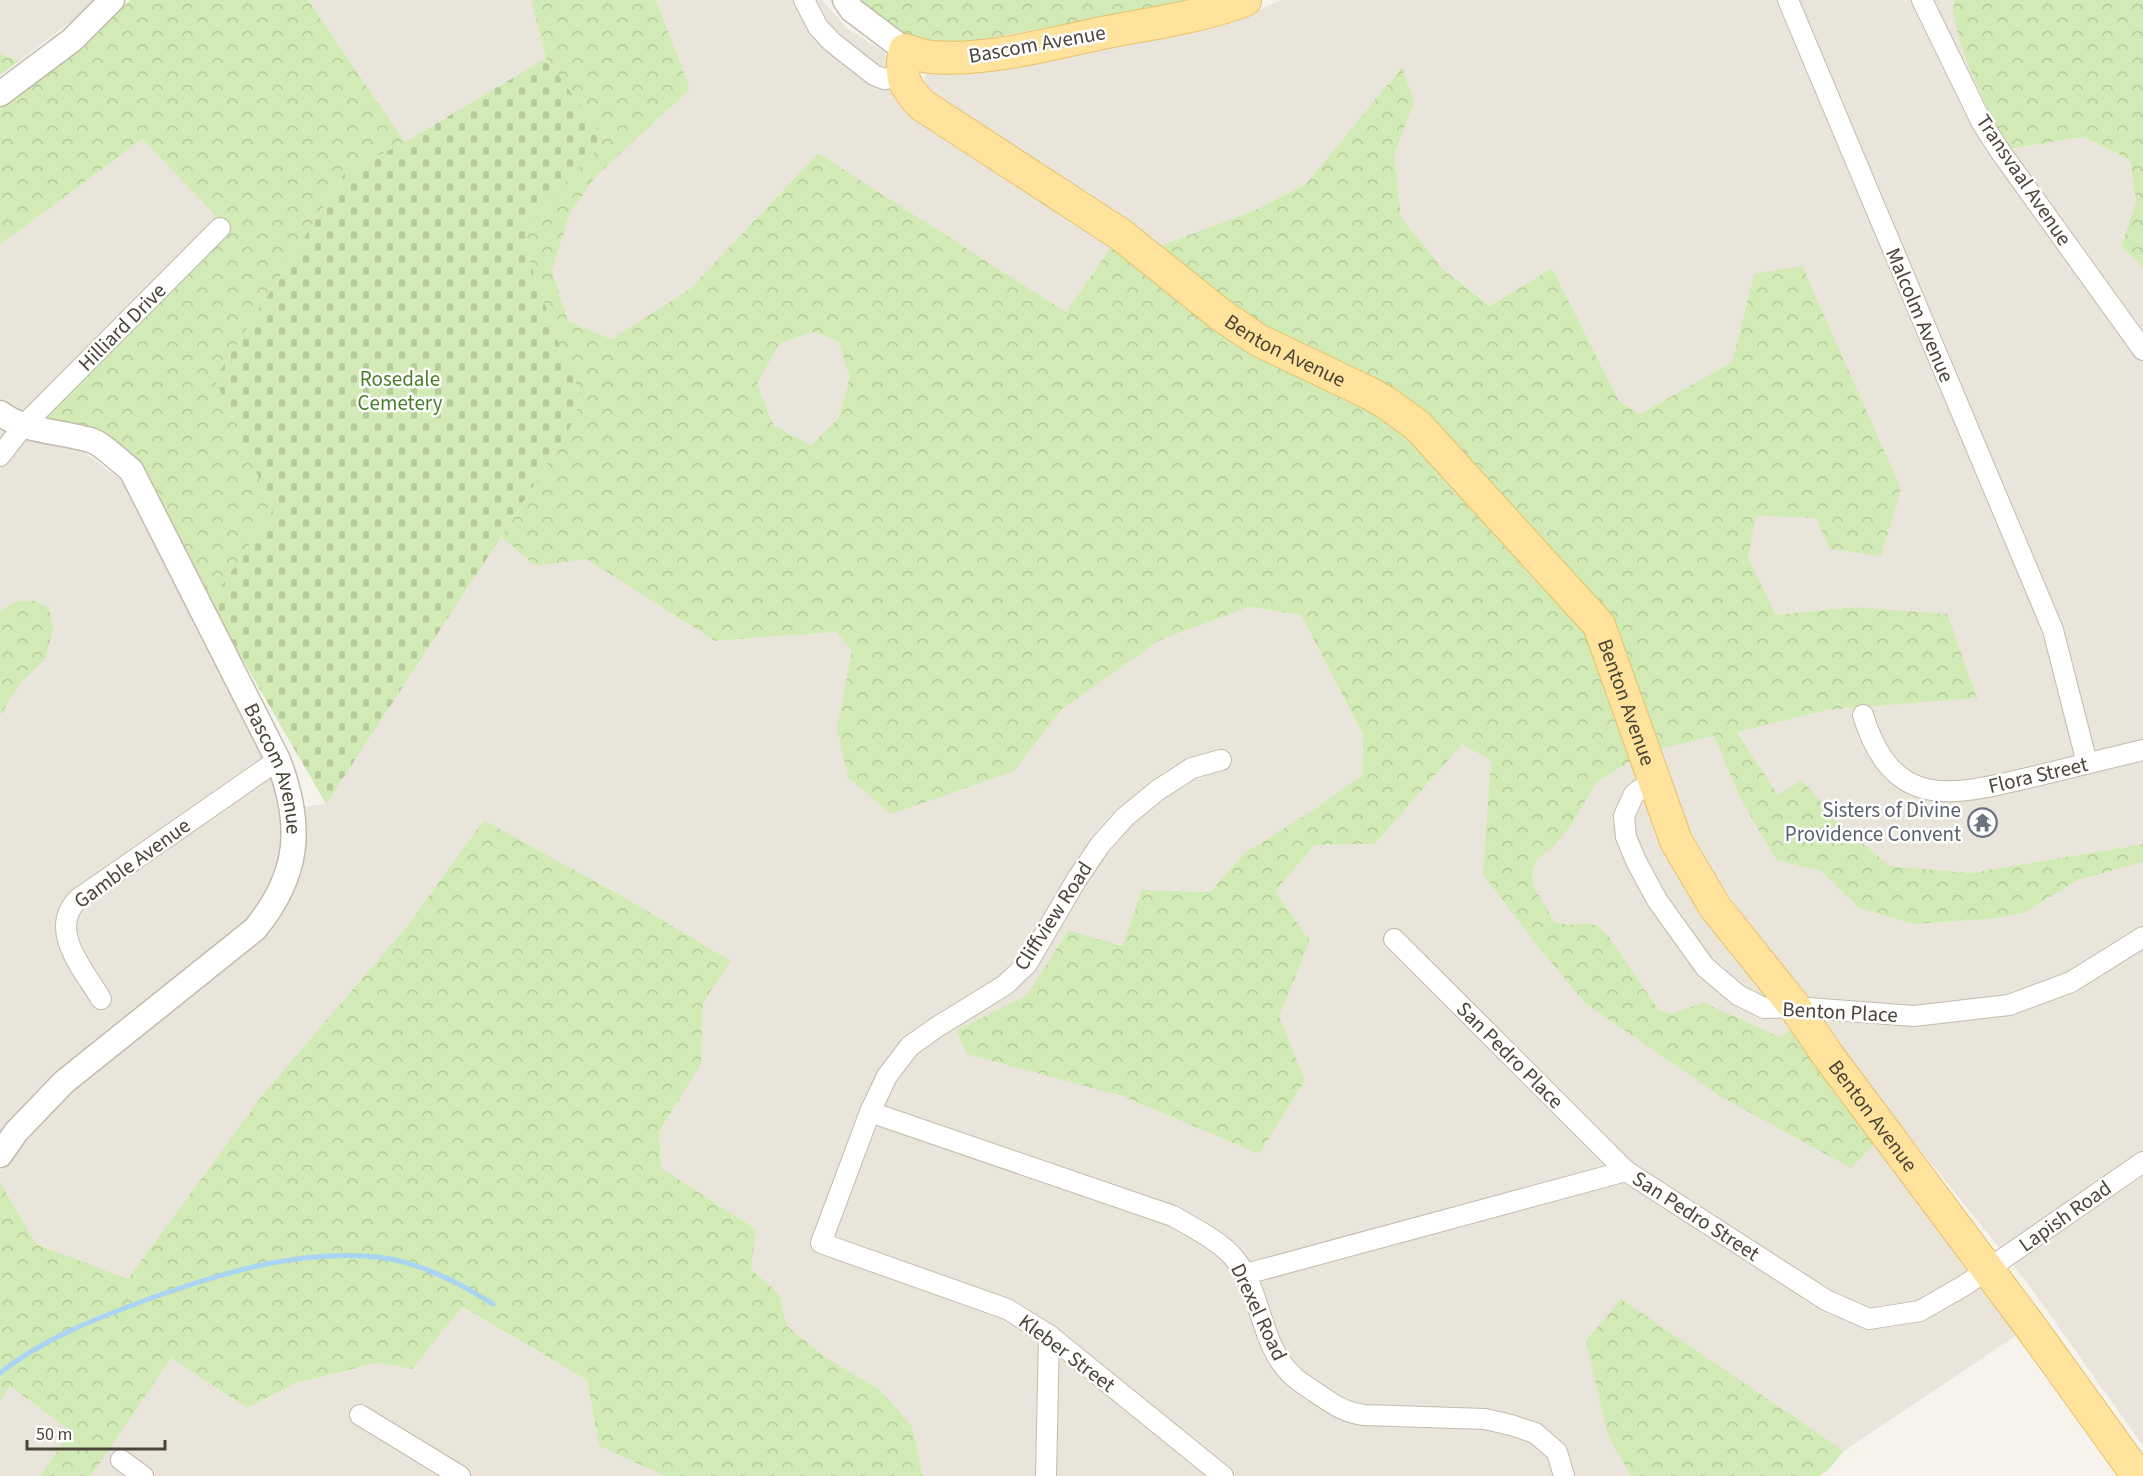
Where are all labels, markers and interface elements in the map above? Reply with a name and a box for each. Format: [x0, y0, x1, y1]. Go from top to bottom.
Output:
street label: Bascom Avenue [966, 17, 1108, 71]
street label: Transvaal Avenue [1969, 108, 2079, 252]
street label: Malcolm Avenue [1878, 243, 1962, 387]
street label: Hilliard Drive [71, 276, 173, 378]
street label: Benton Avenue [1219, 307, 1351, 395]
park label: Rosedale Cemetery [358, 364, 443, 418]
street label: Benton Avenue [1590, 635, 1663, 770]
street label: Bascom Avenue [236, 698, 309, 835]
street label: Flora Street [1985, 749, 2091, 801]
place label: Sisters of Divine Providence Convent [1785, 795, 1961, 849]
temple icon: Sisters of Divine Providence Convent [1966, 806, 1998, 838]
street label: Gamble Avenue [68, 811, 196, 915]
street label: Cliffview Road [1006, 856, 1100, 976]
street label: Benton Place [1782, 994, 1898, 1030]
street label: San Pedro Place [1450, 995, 1570, 1115]
street label: Benton Avenue [1821, 1054, 1925, 1178]
street label: San Pedro Street [1627, 1164, 1765, 1268]
street label: Lapish Road [2013, 1173, 2117, 1259]
street label: Drexel Road [1223, 1258, 1295, 1366]
street label: Kleber Street [1012, 1307, 1122, 1399]
scale bar [27, 1413, 165, 1451]
text: 50 m [36, 1422, 72, 1447]

